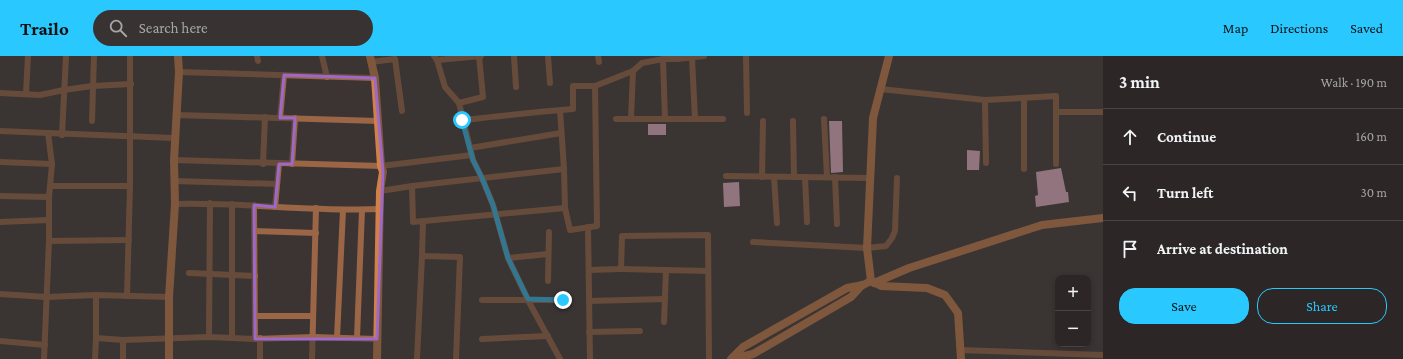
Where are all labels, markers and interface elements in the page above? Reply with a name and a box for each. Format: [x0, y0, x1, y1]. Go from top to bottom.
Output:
search box [93, 10, 373, 46]
icon: search [107, 17, 129, 39]
text: Trailo [20, 18, 69, 39]
text: Search here [139, 20, 208, 36]
text: Map [1223, 20, 1248, 36]
text: Directions [1270, 20, 1328, 36]
text: Saved [1350, 20, 1383, 36]
text: 3 min [1119, 73, 1160, 92]
text: Walk · 190 m [1321, 75, 1387, 90]
route start [453, 111, 471, 129]
icon: ahead [1119, 126, 1141, 148]
text: Continue [1157, 129, 1216, 145]
text: 160 m [1356, 129, 1387, 144]
icon: left [1119, 182, 1141, 204]
text: Turn left [1157, 185, 1213, 201]
text: 30 m [1361, 185, 1387, 200]
icon: arrive [1119, 238, 1141, 260]
text: Arrive at destination [1157, 241, 1288, 257]
map controls [1055, 275, 1091, 347]
button: + [1055, 275, 1091, 311]
button: Save [1119, 288, 1249, 324]
button: Share [1257, 288, 1387, 324]
route end [554, 291, 572, 309]
button: − [1055, 311, 1091, 347]

